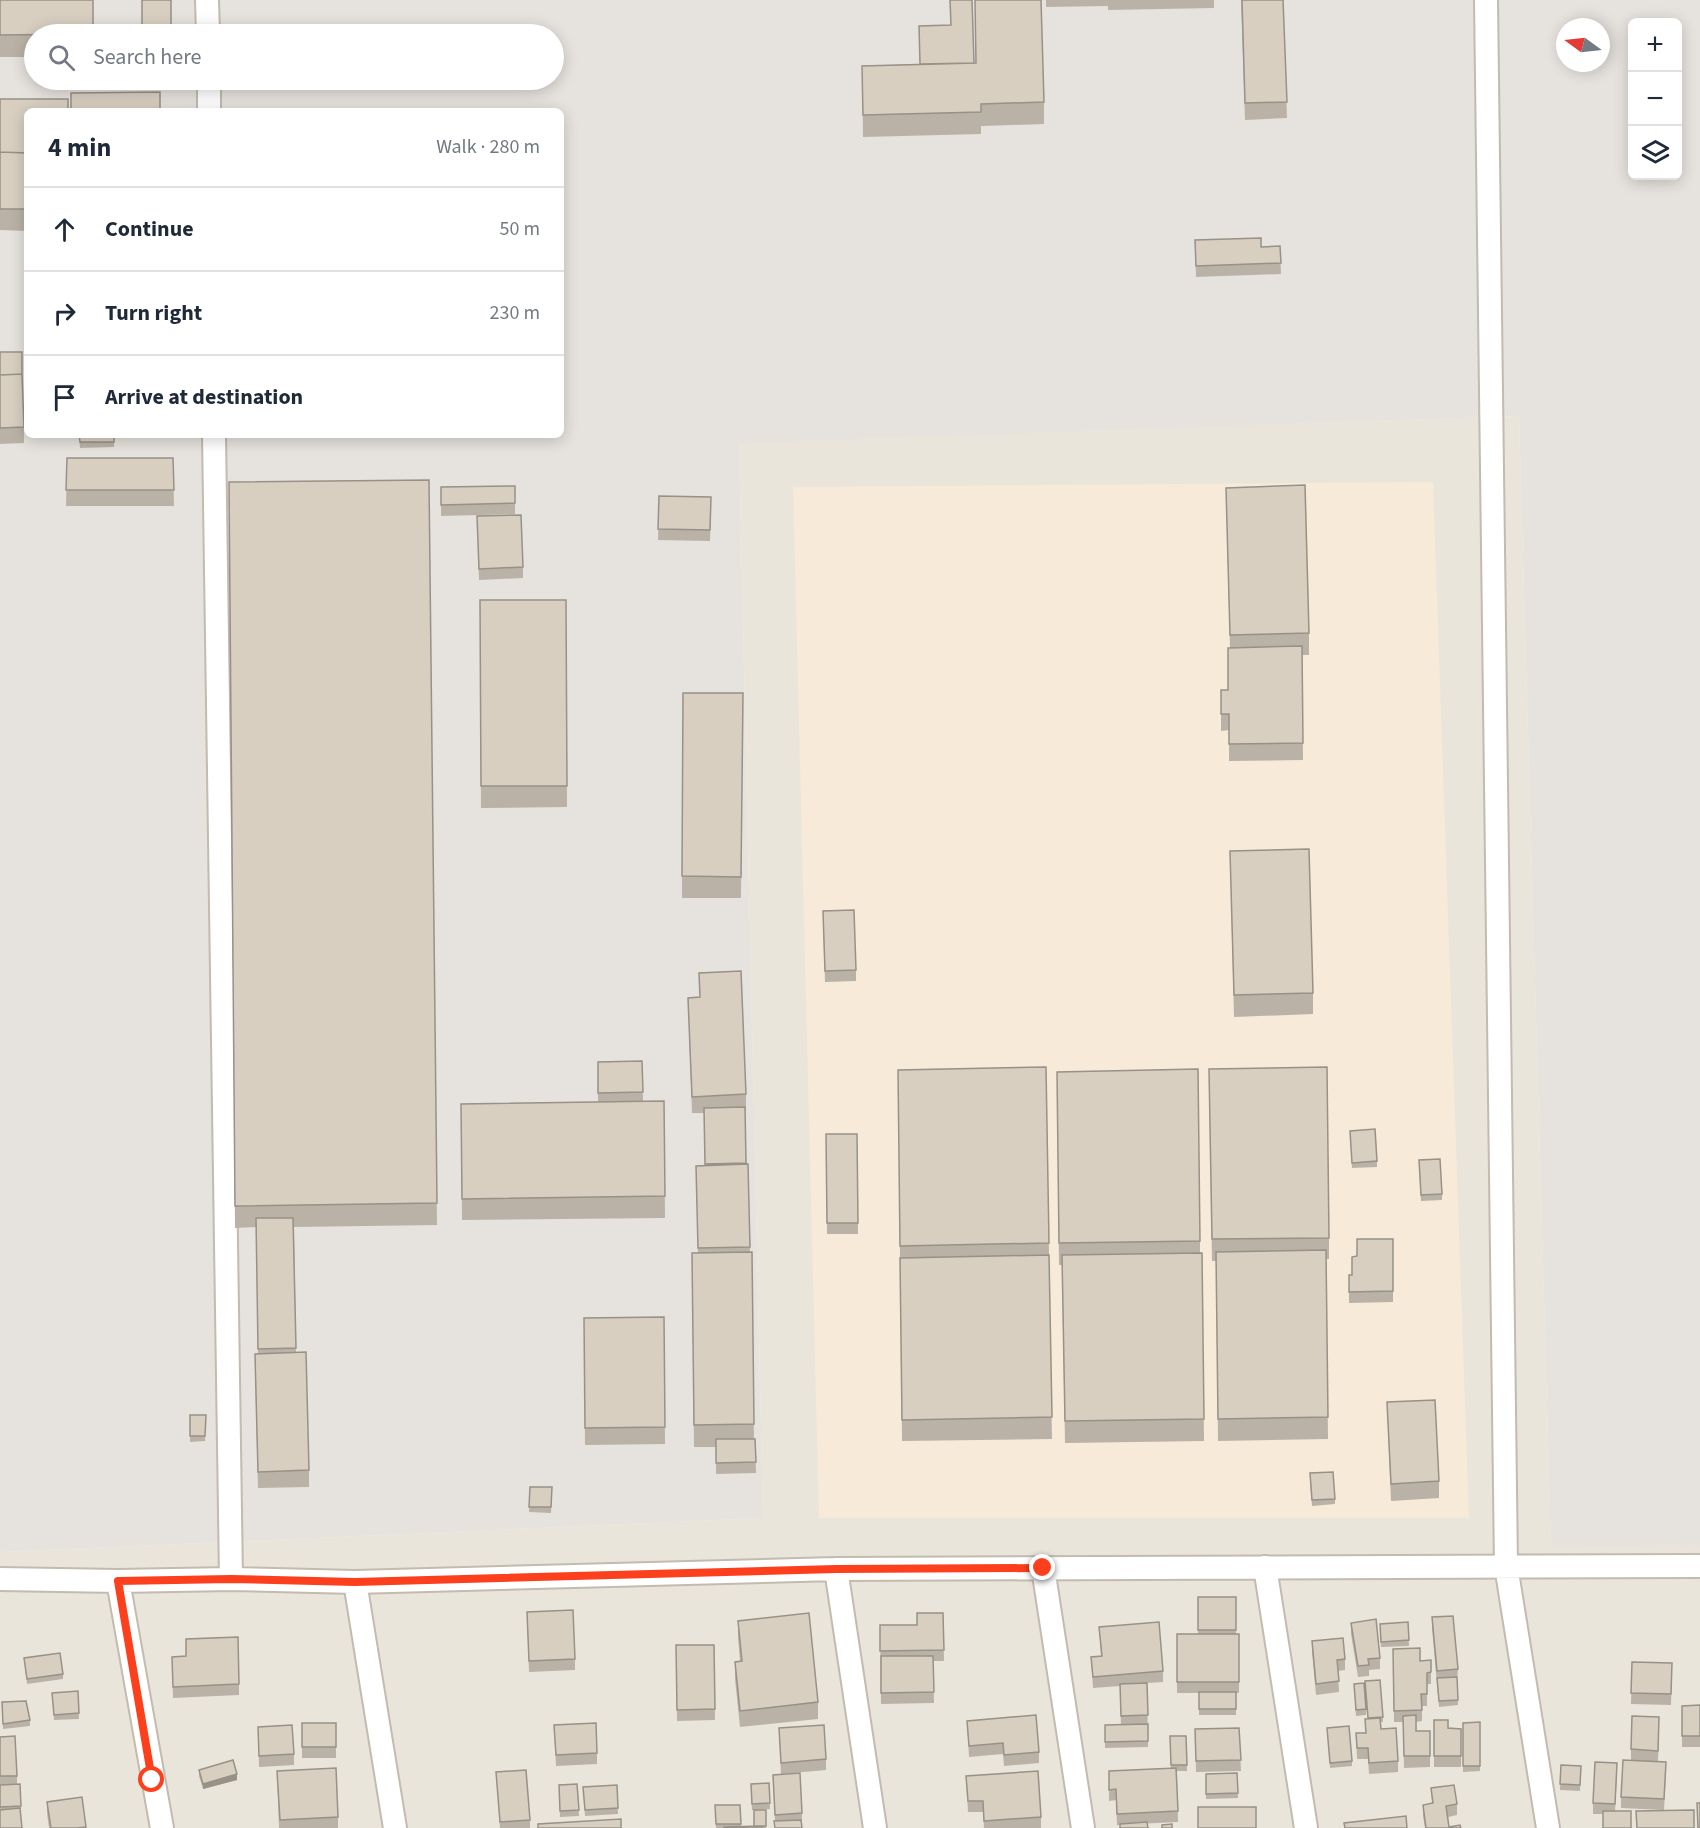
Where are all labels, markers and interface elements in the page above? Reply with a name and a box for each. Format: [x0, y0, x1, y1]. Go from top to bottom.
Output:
north arrow [1556, 18, 1610, 72]
map controls [1628, 18, 1682, 180]
button: + [1628, 18, 1682, 72]
search box [24, 24, 564, 90]
icon: search [45, 41, 78, 74]
text: Search here [93, 41, 201, 73]
button: − [1628, 72, 1682, 126]
button: layers [1628, 126, 1682, 180]
text: 4 min [48, 129, 111, 166]
text: Walk · 280 m [436, 133, 540, 161]
icon: ahead [48, 213, 81, 246]
text: Continue [105, 213, 194, 245]
text: 50 m [500, 215, 540, 243]
icon: right [48, 297, 81, 330]
text: Turn right [105, 297, 202, 329]
text: 230 m [490, 299, 540, 327]
icon: arrive [48, 381, 81, 414]
text: Arrive at destination [105, 381, 303, 413]
route end [1029, 1554, 1055, 1580]
route start [138, 1766, 164, 1792]

